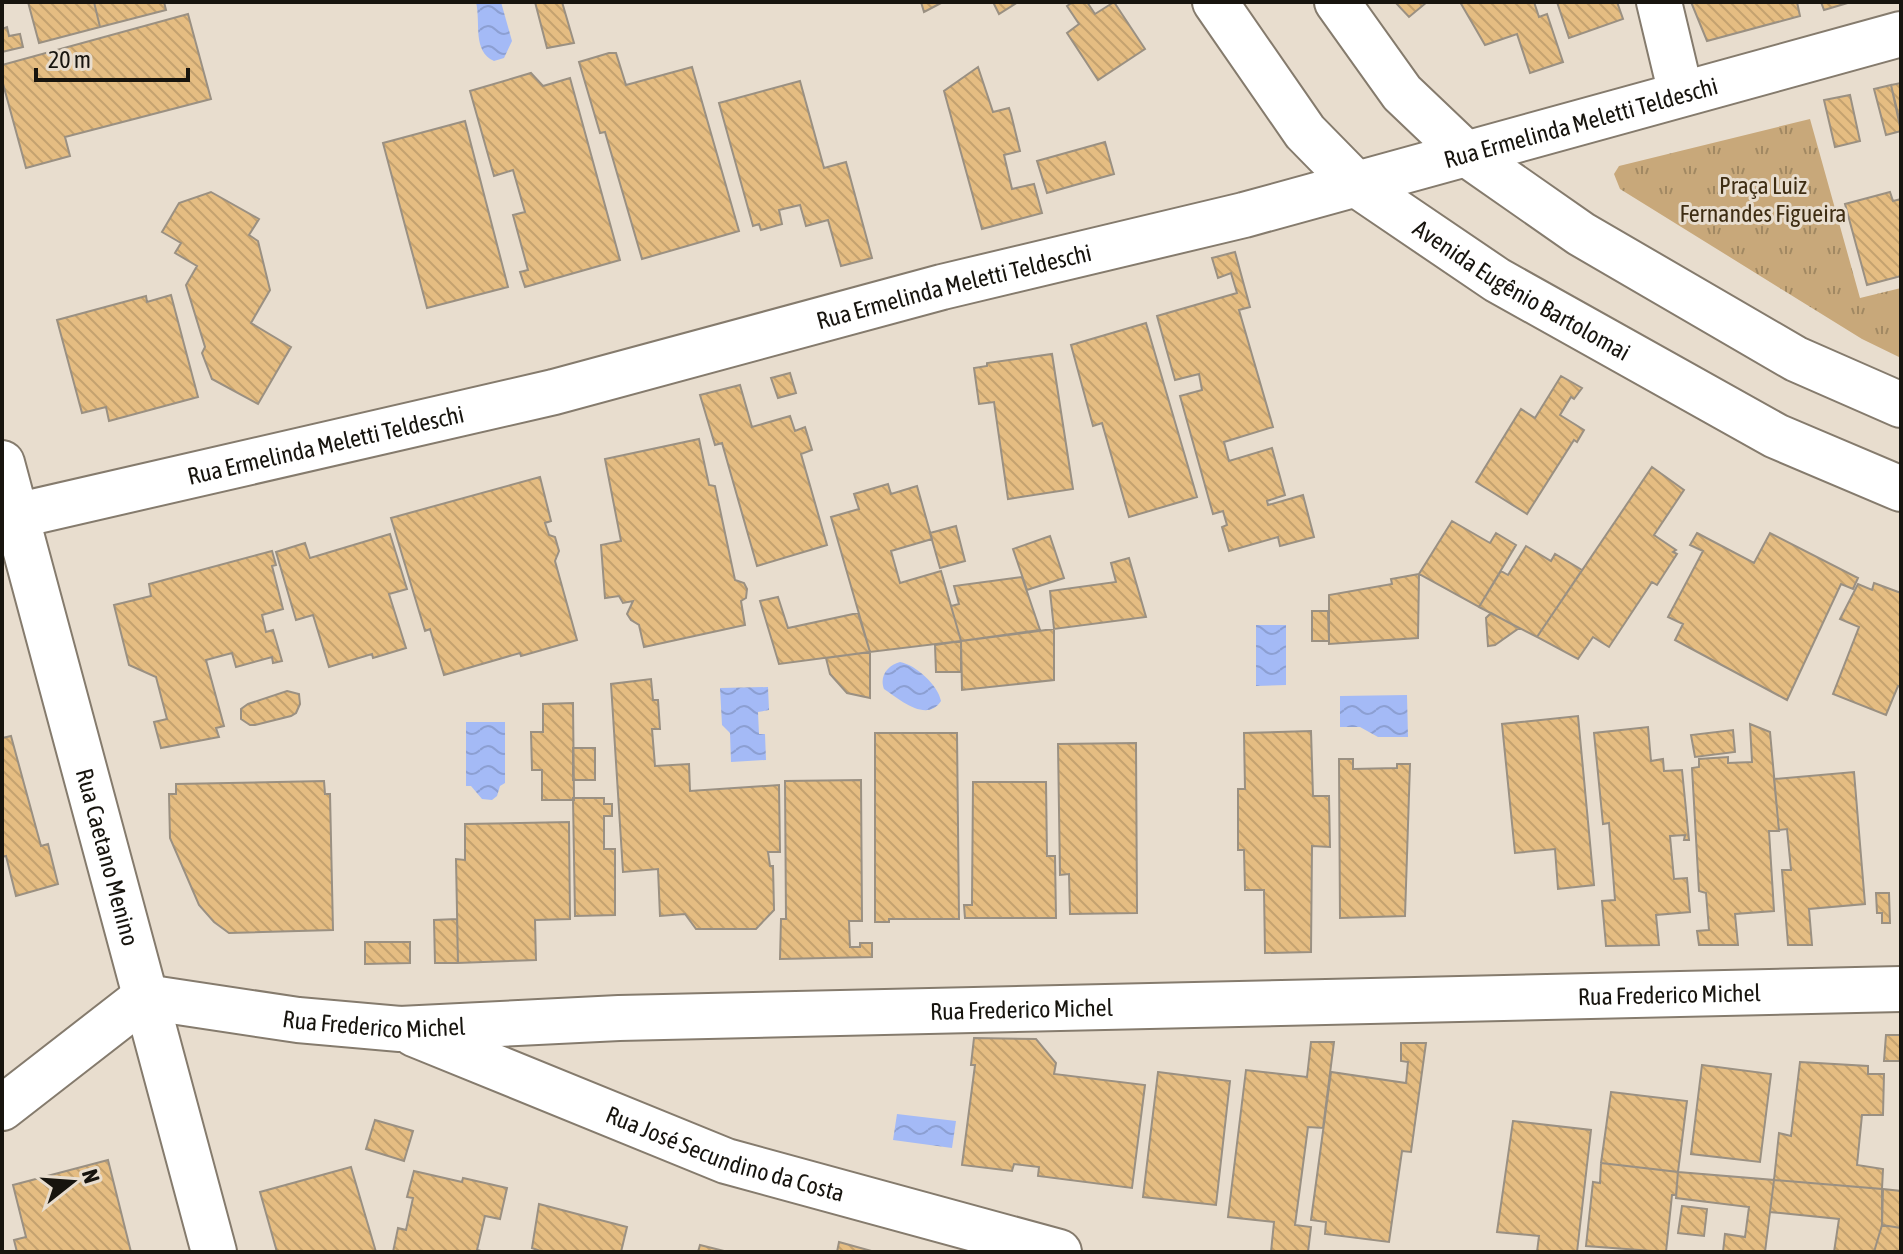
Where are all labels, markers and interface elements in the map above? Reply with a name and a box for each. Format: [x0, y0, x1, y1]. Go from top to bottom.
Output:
scale bar [36, 32, 188, 82]
text: 20 m [48, 46, 91, 73]
street label: Rua Ermelinda Meletti Teldeschi [1441, 72, 1720, 173]
park label: Praça Luiz Fernandes Figueira [1680, 172, 1846, 227]
street label: Avenida Eugênio Bartolomai [1409, 214, 1635, 365]
street label: Rua Ermelinda Meletti Teldeschi [813, 238, 1094, 334]
street label: Rua Ermelinda Meletti Teldeschi [185, 400, 466, 489]
street label: Rua Caetano Menino [71, 765, 145, 949]
street label: Rua Frederico Michel [1578, 979, 1762, 1010]
street label: Rua Frederico Michel [930, 993, 1114, 1024]
street label: Rua Frederico Michel [281, 1004, 467, 1043]
street label: Rua José Secundino da Costa [602, 1100, 848, 1206]
north arrow [32, 1142, 112, 1222]
text: N [77, 1166, 105, 1186]

